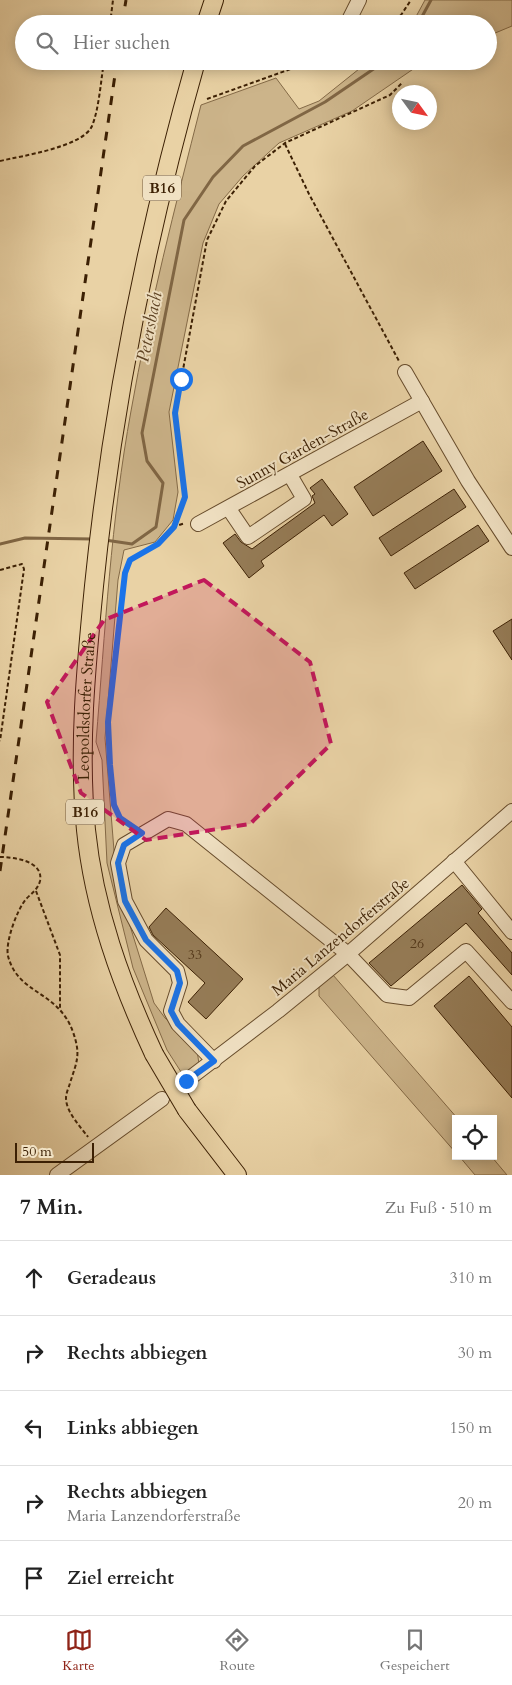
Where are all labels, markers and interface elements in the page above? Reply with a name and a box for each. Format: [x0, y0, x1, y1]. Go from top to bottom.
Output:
search box [15, 15, 497, 70]
icon: search [33, 29, 61, 57]
text: Hier suchen [73, 30, 170, 56]
north arrow [392, 85, 437, 130]
road number: B16 [143, 176, 181, 200]
water label: Petersbach [130, 289, 169, 364]
route start [170, 368, 193, 391]
street label: Sunny Garden-Straße [233, 403, 372, 494]
street label: Leopoldsdorfer Straße [73, 631, 102, 781]
road number: B16 [66, 800, 104, 824]
street label: Maria Lanzendorferstraße [267, 873, 414, 1001]
house number: 26 [410, 934, 424, 953]
house number: 33 [188, 945, 202, 964]
route end [175, 1070, 198, 1093]
map controls [452, 1115, 497, 1160]
button: locate [452, 1115, 497, 1160]
scale bar [15, 1140, 94, 1163]
text: 50 m [22, 1142, 52, 1161]
text: 7 Min. [20, 1193, 83, 1222]
text: Zu Fuß · 510 m [385, 1197, 492, 1219]
icon: ahead [20, 1264, 48, 1292]
text: Geradeaus [67, 1265, 156, 1291]
text: 310 m [450, 1267, 492, 1289]
icon: right [20, 1339, 48, 1367]
text: Rechts abbiegen [67, 1340, 208, 1366]
text: 30 m [458, 1342, 492, 1364]
icon: left [20, 1414, 48, 1442]
text: Links abbiegen [67, 1415, 199, 1441]
text: 150 m [450, 1417, 492, 1439]
text: Rechts abbiegen [67, 1479, 208, 1505]
icon: right [20, 1489, 48, 1517]
text: 20 m [458, 1492, 492, 1514]
text: Maria Lanzendorferstraße [67, 1505, 241, 1527]
icon: arrive [20, 1564, 48, 1592]
text: Ziel erreicht [67, 1565, 174, 1591]
tab: Karte [62, 1626, 95, 1675]
tab: Route [219, 1626, 255, 1675]
tab: Gespeichert [380, 1626, 450, 1675]

